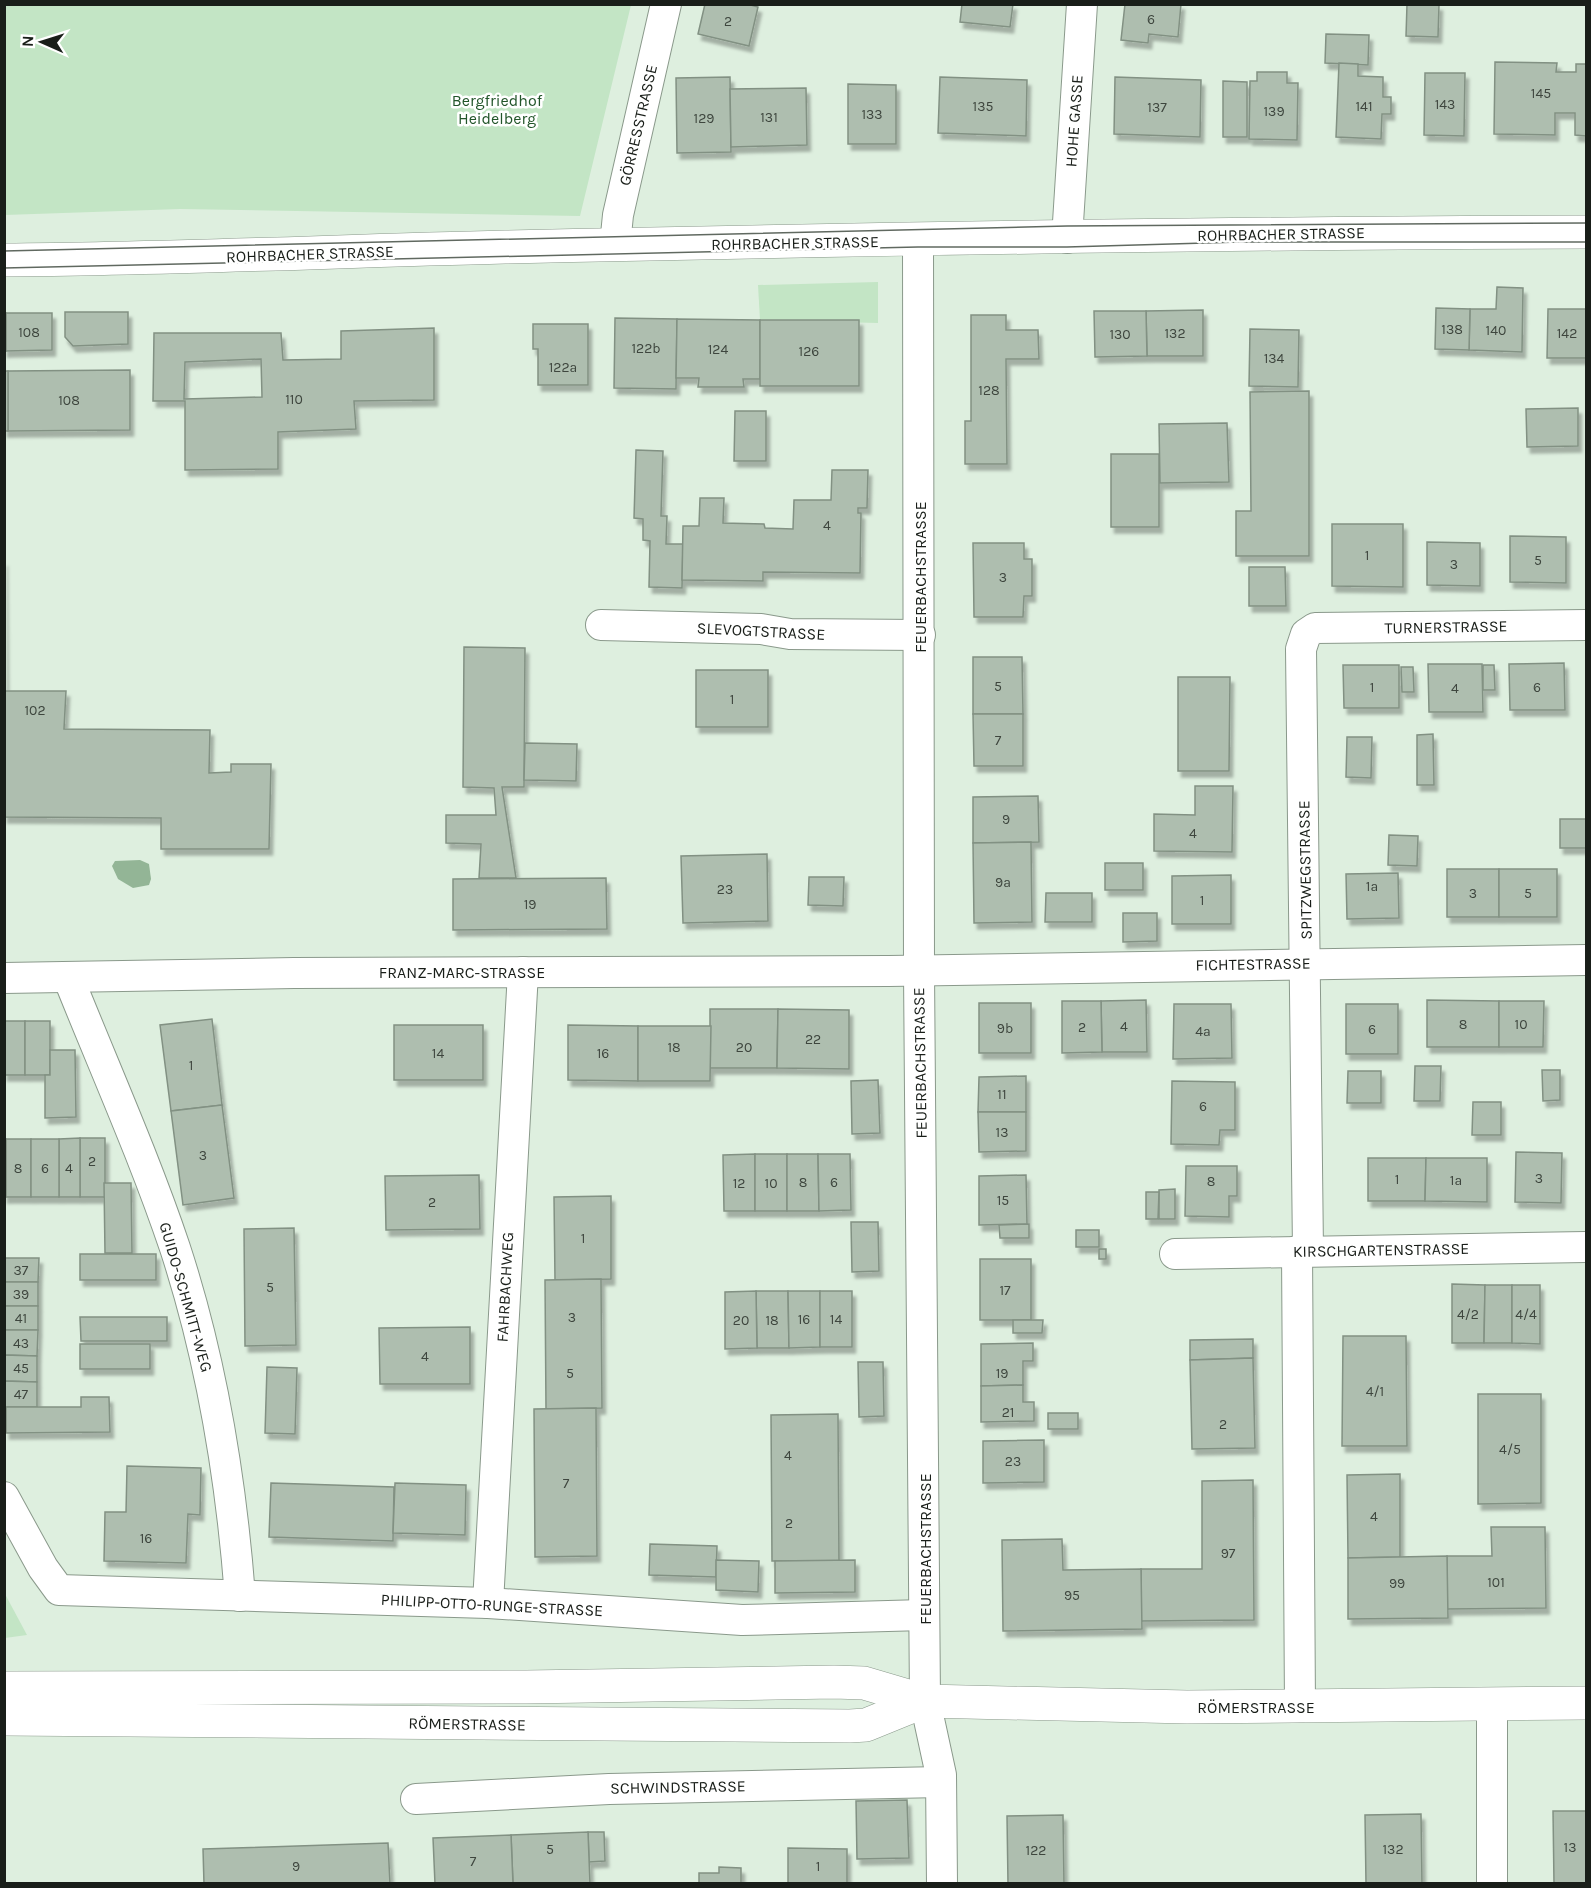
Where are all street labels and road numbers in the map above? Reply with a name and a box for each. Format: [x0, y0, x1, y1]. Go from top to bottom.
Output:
street label: GÖRRESSTRASSE [615, 62, 661, 188]
street label: HOHE GASSE [1061, 74, 1087, 168]
street label: ROHRBACHER STRASSE [1197, 223, 1365, 245]
street label: ROHRBACHER STRASSE [711, 232, 879, 254]
street label: ROHRBACHER STRASSE [226, 242, 394, 266]
street label: FEUERBACHSTRASSE [911, 501, 930, 653]
street label: TURNERSTRASSE [1384, 616, 1508, 638]
street label: SLEVOGTSTRASSE [696, 618, 826, 644]
street label: SPITZWEGSTRASSE [1294, 800, 1316, 940]
street label: FICHTESTRASSE [1195, 953, 1311, 975]
street label: FRANZ-MARC-STRASSE [379, 963, 545, 982]
street label: FEUERBACHSTRASSE [909, 987, 931, 1139]
street label: GUIDO-SCHMITT-WEG [155, 1220, 217, 1374]
street label: FAHRBACHWEG [493, 1231, 517, 1343]
street label: KIRSCHGARTENSTRASSE [1293, 1239, 1469, 1261]
street label: FEUERBACHSTRASSE [916, 1473, 935, 1625]
street label: PHILIPP-OTTO-RUNGE-STRASSE [380, 1590, 604, 1620]
street label: RÖMERSTRASSE [1197, 1698, 1315, 1717]
street label: RÖMERSTRASSE [408, 1713, 526, 1735]
street label: SCHWINDSTRASSE [610, 1776, 746, 1798]

